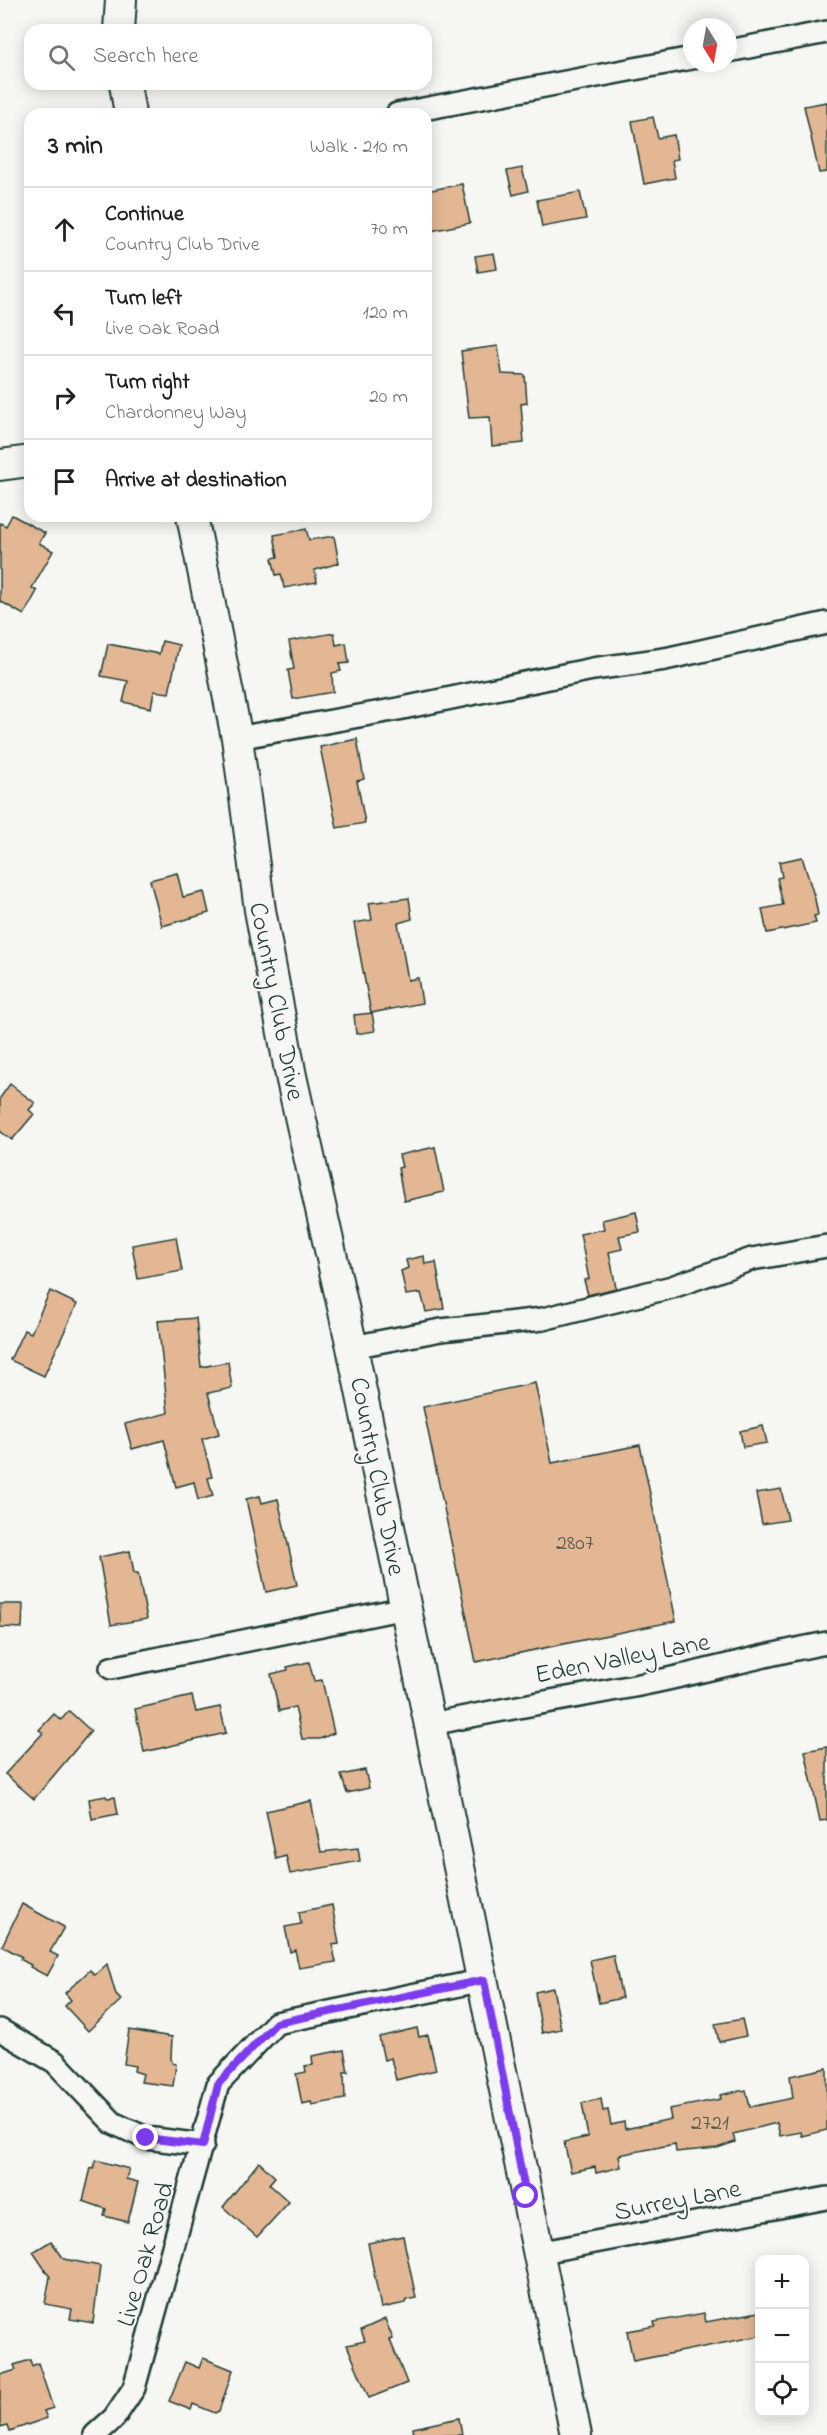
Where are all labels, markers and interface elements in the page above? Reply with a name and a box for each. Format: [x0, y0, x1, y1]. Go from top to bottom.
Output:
north arrow [683, 18, 737, 72]
search box [24, 24, 432, 90]
icon: search [45, 41, 78, 74]
text: Search here [93, 41, 198, 73]
text: 3 min [48, 128, 103, 166]
text: Walk · 210 m [310, 133, 408, 162]
text: Continue [105, 199, 184, 231]
icon: ahead [48, 213, 81, 246]
text: 70 m [371, 215, 408, 244]
text: Country Club Drive [105, 231, 260, 260]
text: Turn left [105, 283, 182, 315]
icon: left [48, 297, 81, 330]
text: 120 m [363, 299, 408, 328]
text: Live Oak Road [105, 315, 219, 344]
text: Turn right [105, 367, 190, 399]
icon: right [48, 381, 81, 414]
text: 20 m [369, 383, 408, 412]
text: Chardonney Way [105, 399, 246, 428]
icon: arrive [48, 465, 81, 498]
text: Arrive at destination [105, 465, 287, 497]
street label: Country Club Drive [237, 899, 313, 1104]
street label: Country Club Drive [338, 1374, 414, 1579]
house number: 2807 [556, 1528, 594, 1560]
street label: Eden Valley Lane [532, 1624, 713, 1695]
house number: 2721 [691, 2108, 729, 2140]
route end [132, 2124, 158, 2150]
street label: Surrey Lane [611, 2171, 745, 2233]
street label: Live Oak Road [108, 2178, 186, 2332]
route start [512, 2182, 538, 2208]
map controls [755, 2255, 809, 2417]
button: + [755, 2255, 809, 2309]
button: − [755, 2309, 809, 2363]
button: locate [755, 2363, 809, 2417]

